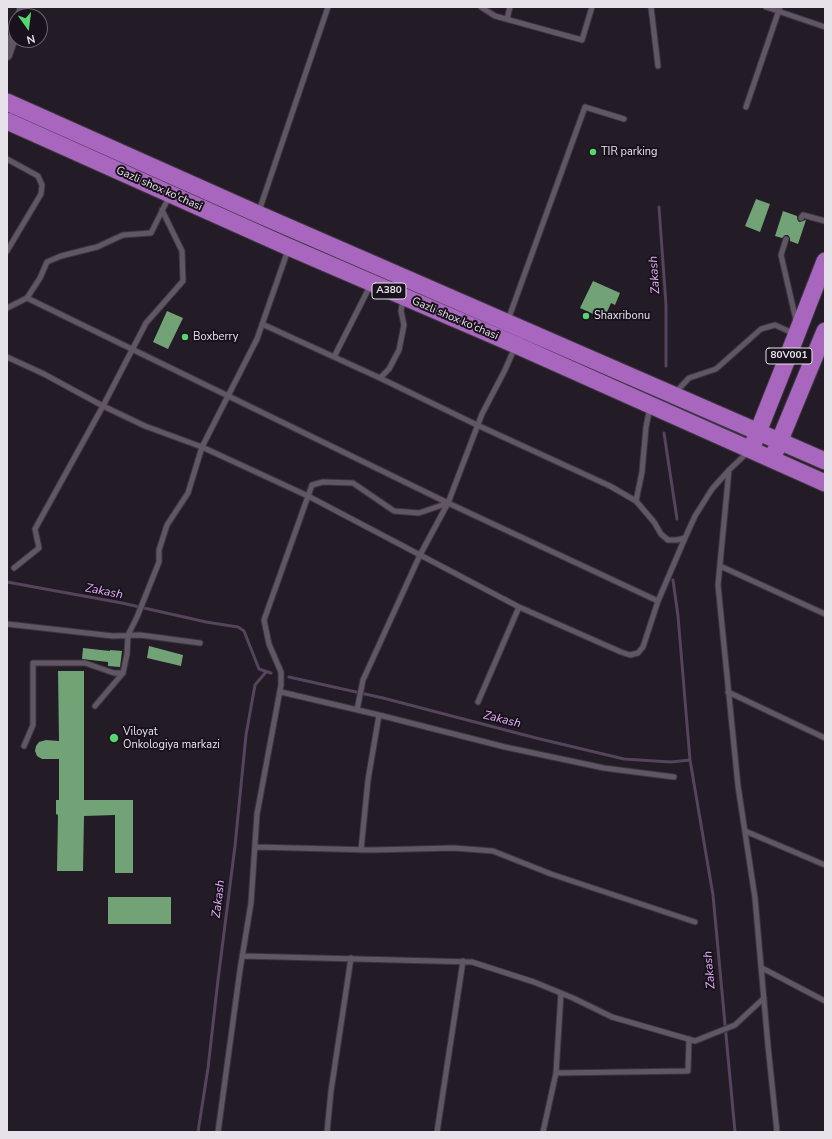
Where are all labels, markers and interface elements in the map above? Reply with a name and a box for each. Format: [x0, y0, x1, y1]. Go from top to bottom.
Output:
north arrow [8, 8, 48, 48]
text: N [25, 31, 37, 47]
place label: TIR parking [601, 145, 658, 159]
marker: TIR parking [588, 147, 598, 157]
street label: Gazli shox ko'chasi [114, 164, 204, 214]
water label: Zakash [646, 255, 664, 295]
road number: A380 [372, 283, 406, 299]
street label: Gazli shox ko'chasi [410, 295, 500, 343]
place label: Shaxribonu [594, 309, 650, 323]
marker: Shaxribonu [581, 311, 591, 321]
place label: Boxberry [193, 330, 238, 344]
marker: Boxberry [180, 332, 190, 342]
road number: 80V001 [766, 348, 812, 364]
water label: Zakash [84, 581, 124, 603]
water label: Zakash [482, 708, 522, 732]
place label: Viloyat Onkologiya markazi [123, 725, 220, 751]
marker: Viloyat Onkologiya markazi [108, 732, 120, 744]
water label: Zakash [210, 879, 228, 919]
water label: Zakash [701, 950, 719, 990]

